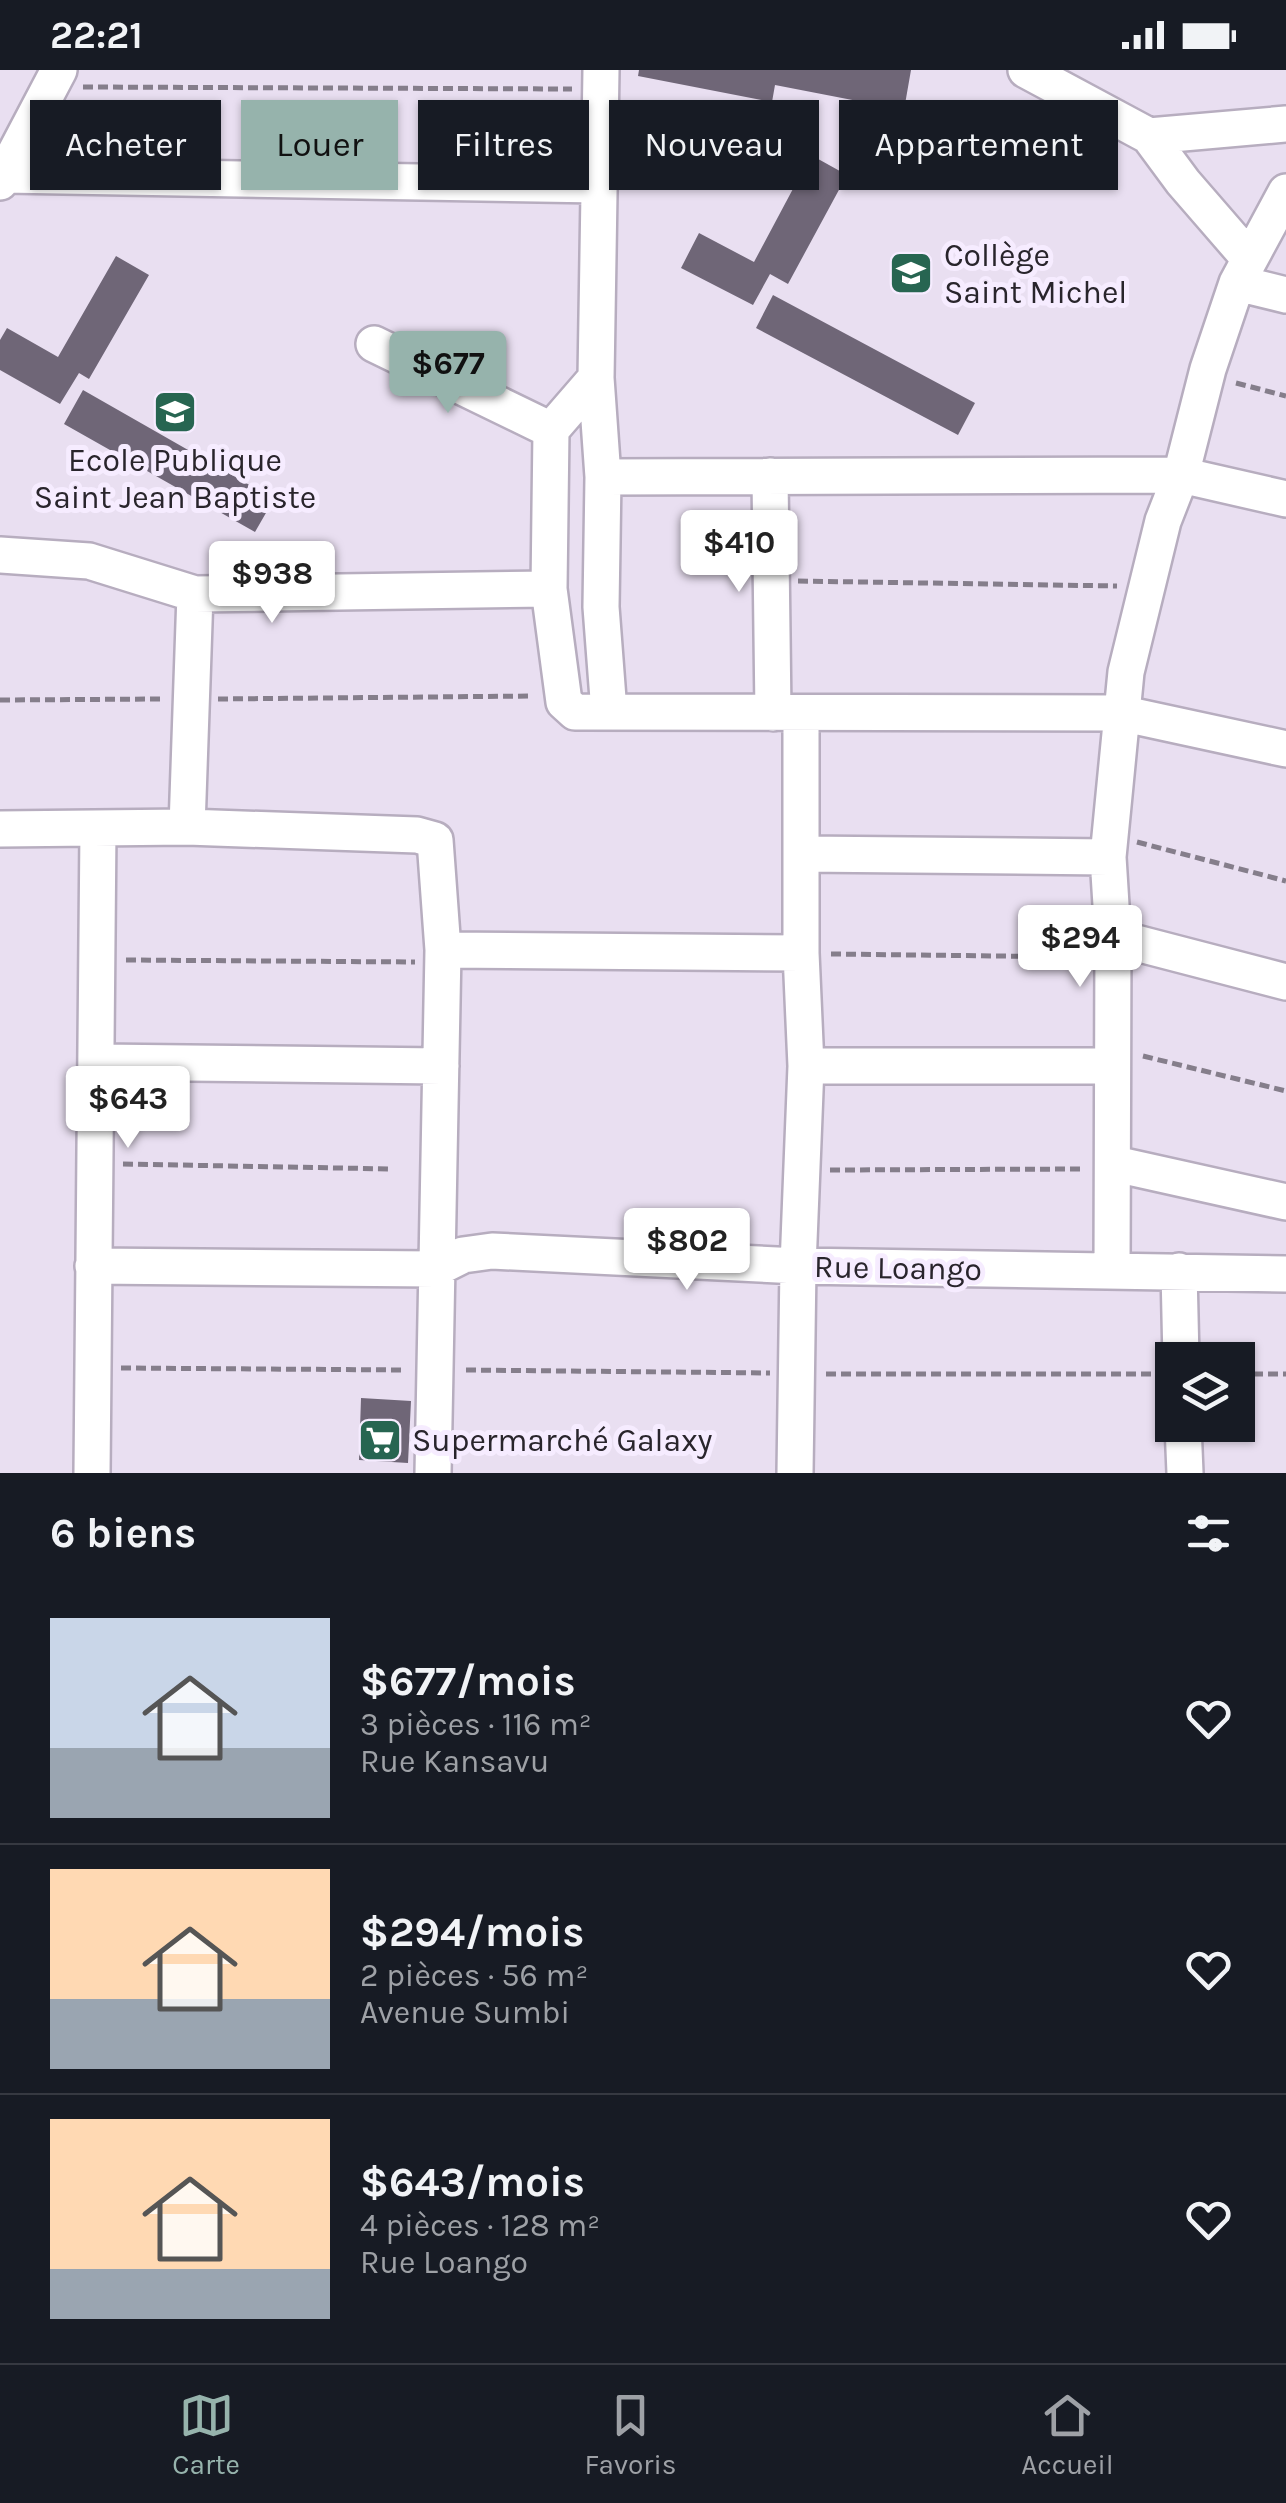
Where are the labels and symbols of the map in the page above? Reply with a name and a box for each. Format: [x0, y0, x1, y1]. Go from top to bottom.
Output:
place label: Collège Saint Michel [944, 237, 1127, 311]
school or university icon: Collège Saint Michel [888, 250, 934, 296]
pin: $677 [389, 331, 507, 416]
school or university icon: Ecole Publique Saint Jean Baptiste [152, 389, 198, 435]
place label: Ecole Publique Saint Jean Baptiste [34, 442, 316, 516]
pin: $410 [680, 510, 798, 595]
pin: $938 [213, 541, 331, 626]
pin: $294 [1021, 905, 1139, 990]
pin: $643 [69, 1066, 187, 1151]
pin: $802 [628, 1208, 746, 1293]
street label: Rue Loango [814, 1248, 982, 1288]
supermarket icon: Supermarché Galaxy [357, 1417, 403, 1463]
place label: Supermarché Galaxy [412, 1422, 713, 1459]

